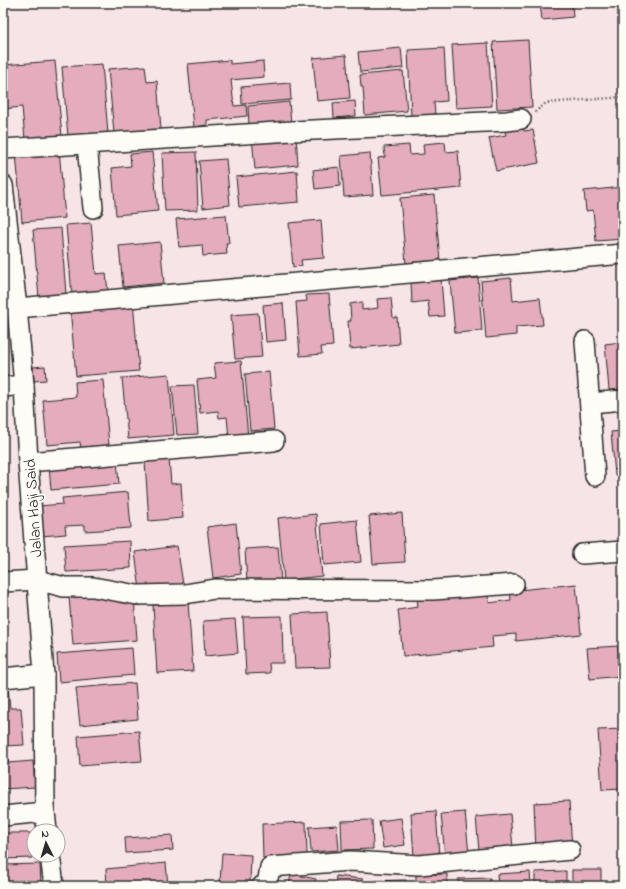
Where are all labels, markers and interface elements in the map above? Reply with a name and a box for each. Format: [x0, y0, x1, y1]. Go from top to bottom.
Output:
street label: Jalan Haji Said [19, 458, 49, 558]
north arrow [26, 823, 66, 863]
text: N [41, 826, 50, 842]

